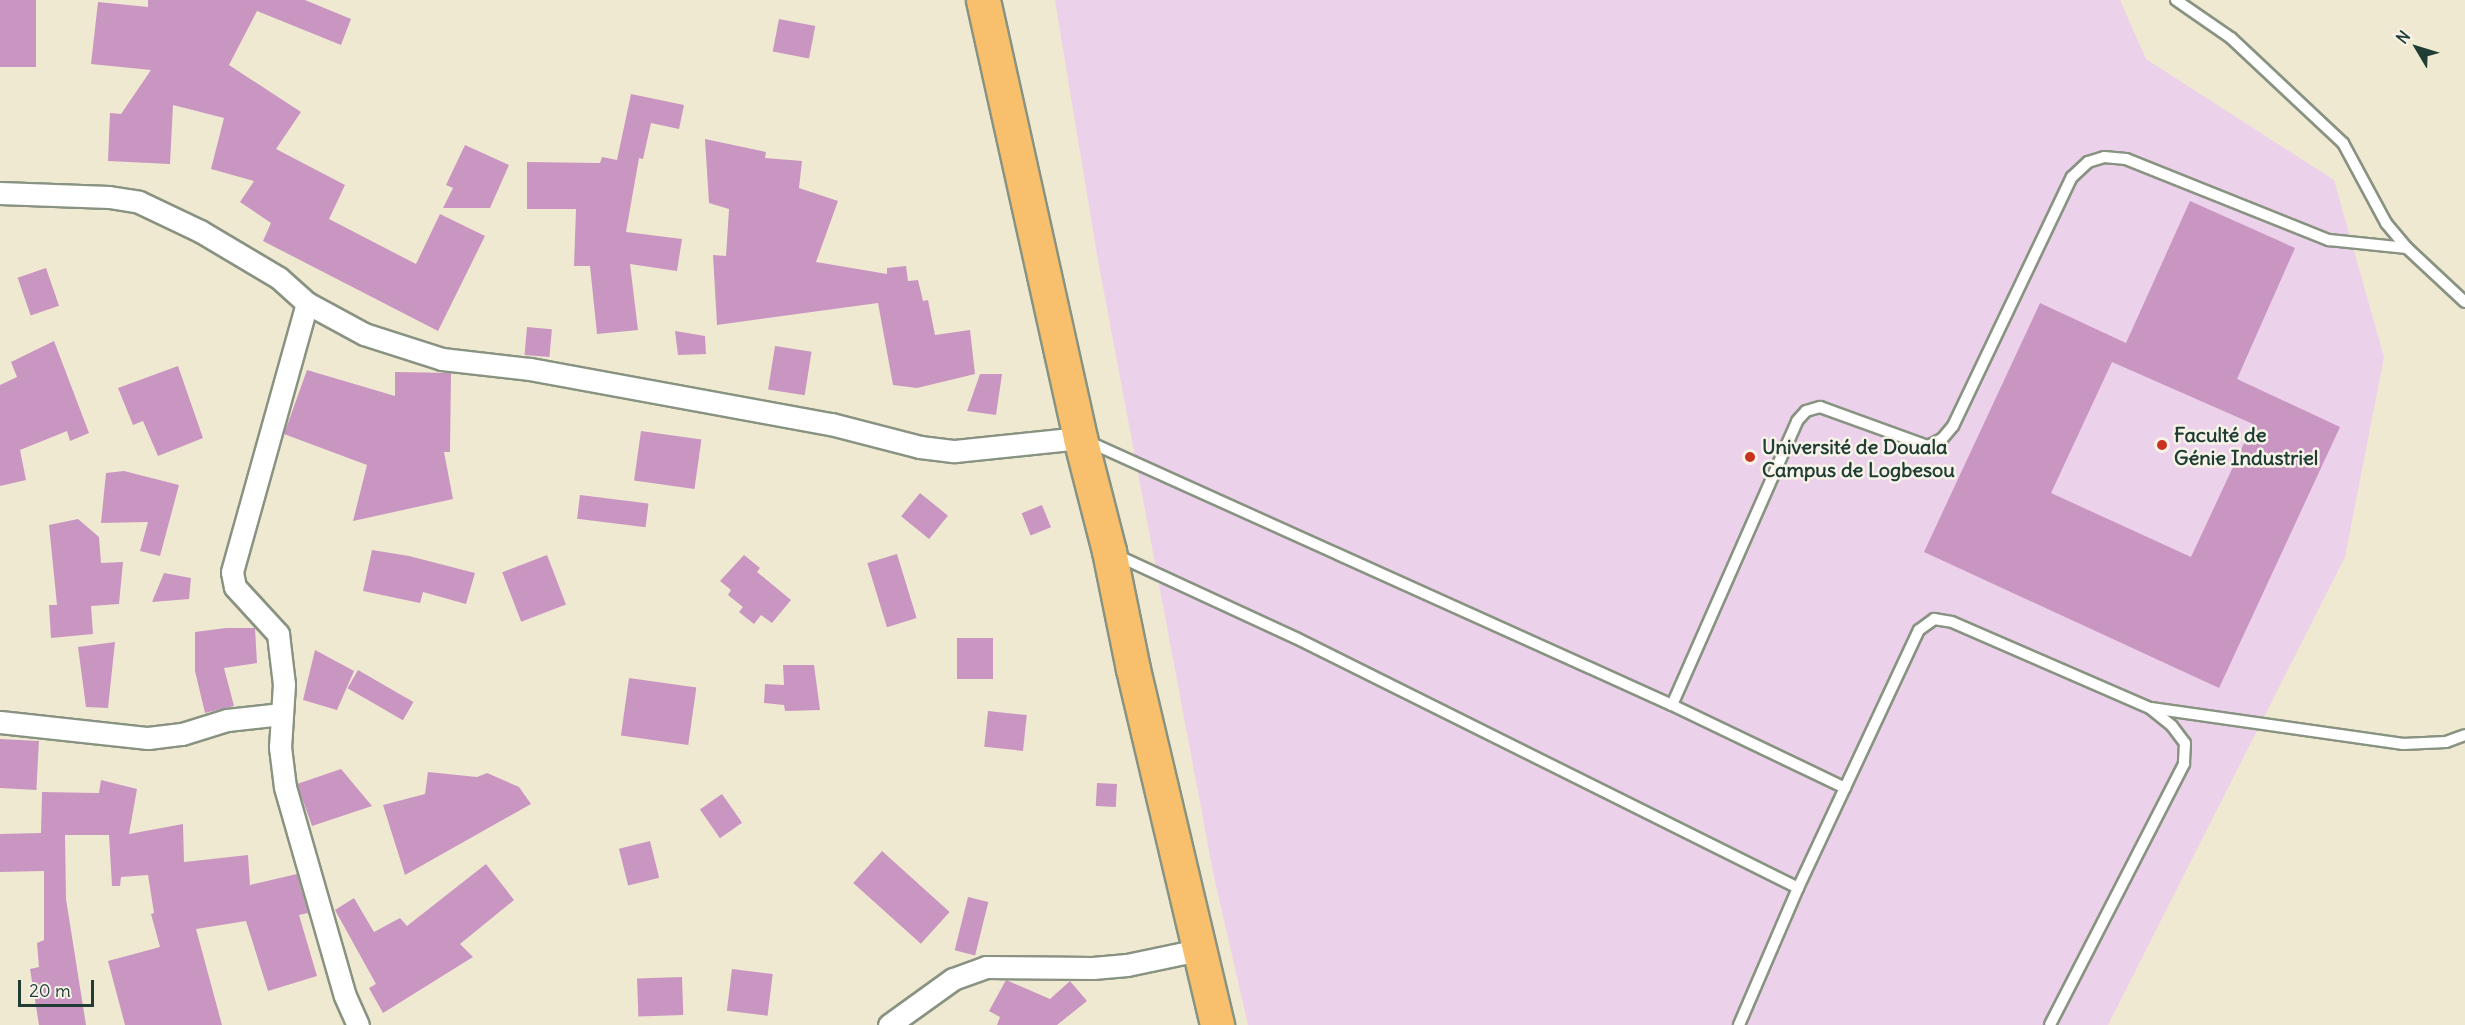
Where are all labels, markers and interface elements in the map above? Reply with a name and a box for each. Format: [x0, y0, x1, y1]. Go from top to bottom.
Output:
north arrow [2387, 18, 2447, 78]
text: N [2392, 26, 2414, 47]
place label: Faculté de Génie Industriel [2174, 422, 2318, 469]
place label: Université de Douala Campus de Logbesou [1762, 434, 1955, 481]
marker: Faculté de Génie Industriel [2155, 438, 2169, 452]
marker: Université de Douala Campus de Logbesou [1743, 450, 1757, 464]
scale bar [21, 968, 98, 1006]
text: 20 m [29, 979, 71, 1002]

